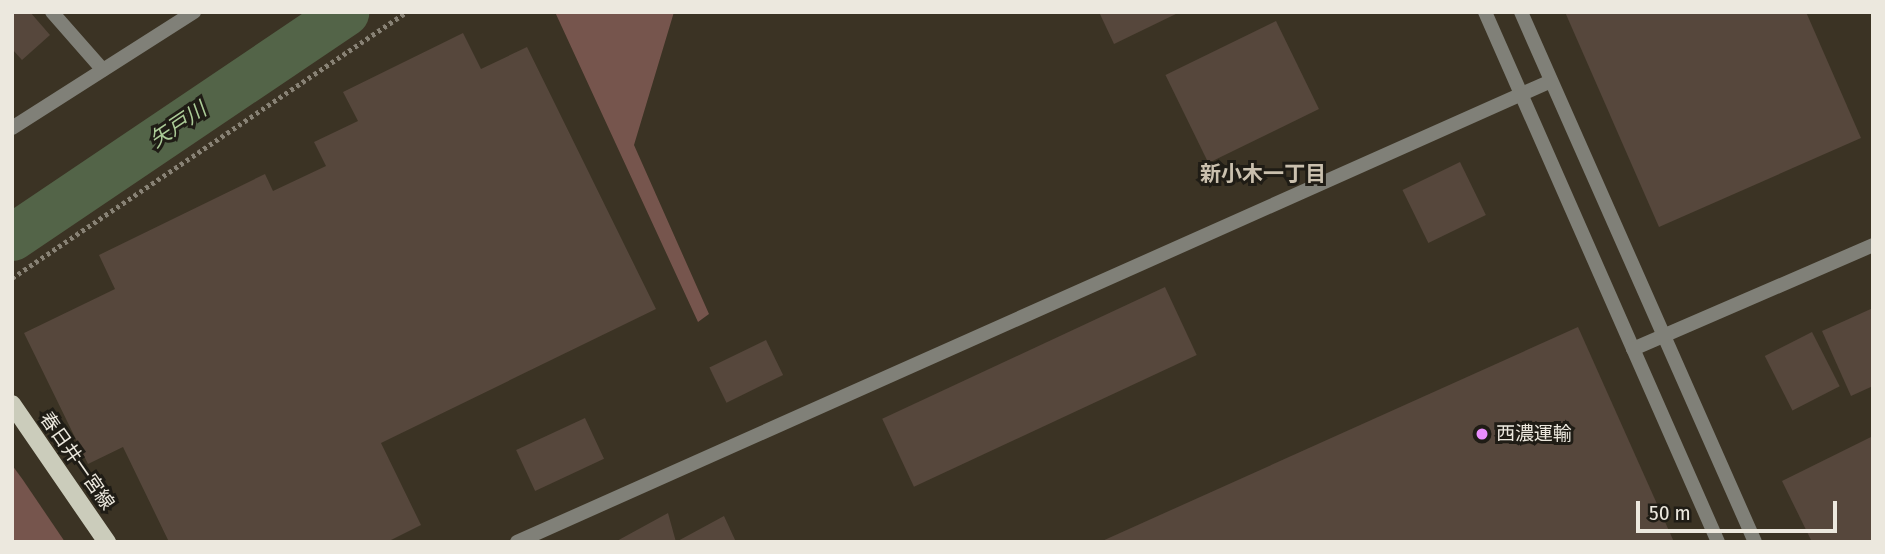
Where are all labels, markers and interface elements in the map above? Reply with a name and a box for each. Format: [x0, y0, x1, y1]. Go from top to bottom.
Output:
water label: 矢戸川 [145, 97, 211, 153]
district label: 新小木一丁目 [1200, 161, 1326, 187]
street label: 春日井一宮線 [35, 408, 119, 514]
place label: 西濃運輸 [1496, 423, 1572, 445]
marker: 西濃運輸 [1474, 426, 1490, 442]
scale bar [1640, 488, 1841, 532]
text: 50 m [1649, 500, 1691, 526]

